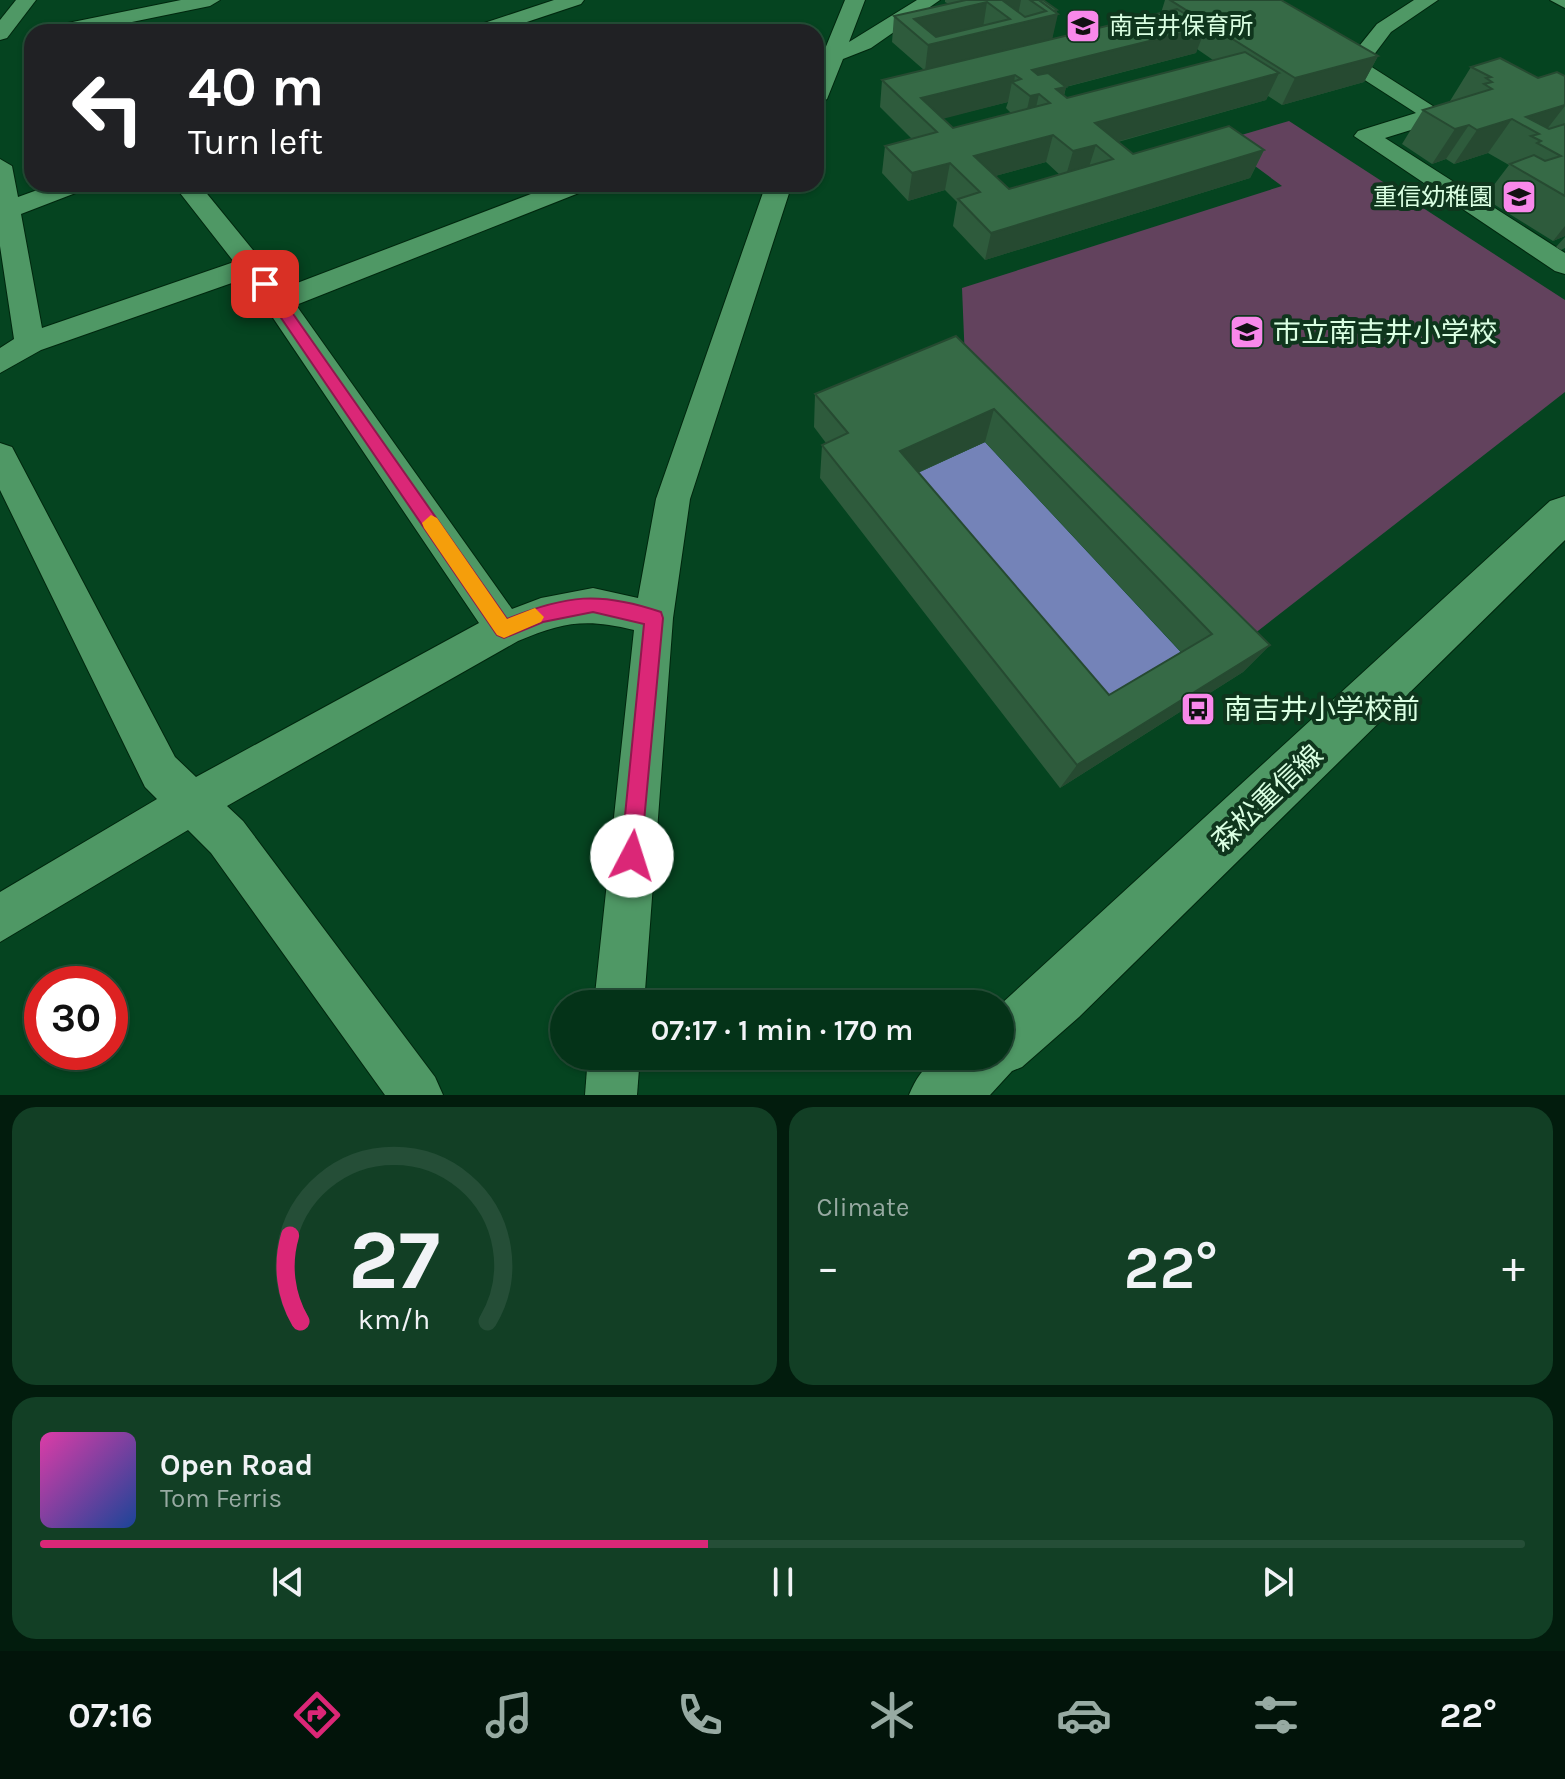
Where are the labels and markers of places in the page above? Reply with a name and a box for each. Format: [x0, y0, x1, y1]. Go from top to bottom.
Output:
school or university icon: 南吉井保育所 [1064, 7, 1102, 45]
place label: 南吉井保育所 [1109, 12, 1253, 40]
school or university icon: 重信幼稚園 [1500, 178, 1538, 216]
place label: 重信幼稚園 [1373, 183, 1493, 211]
pin [231, 250, 299, 318]
school or university icon: 市立南吉井小学校 [1228, 313, 1266, 351]
place label: 市立南吉井小学校 [1273, 316, 1497, 349]
bus stop icon: 南吉井小学校前 [1179, 690, 1217, 728]
place label: 南吉井小学校前 [1224, 693, 1420, 726]

